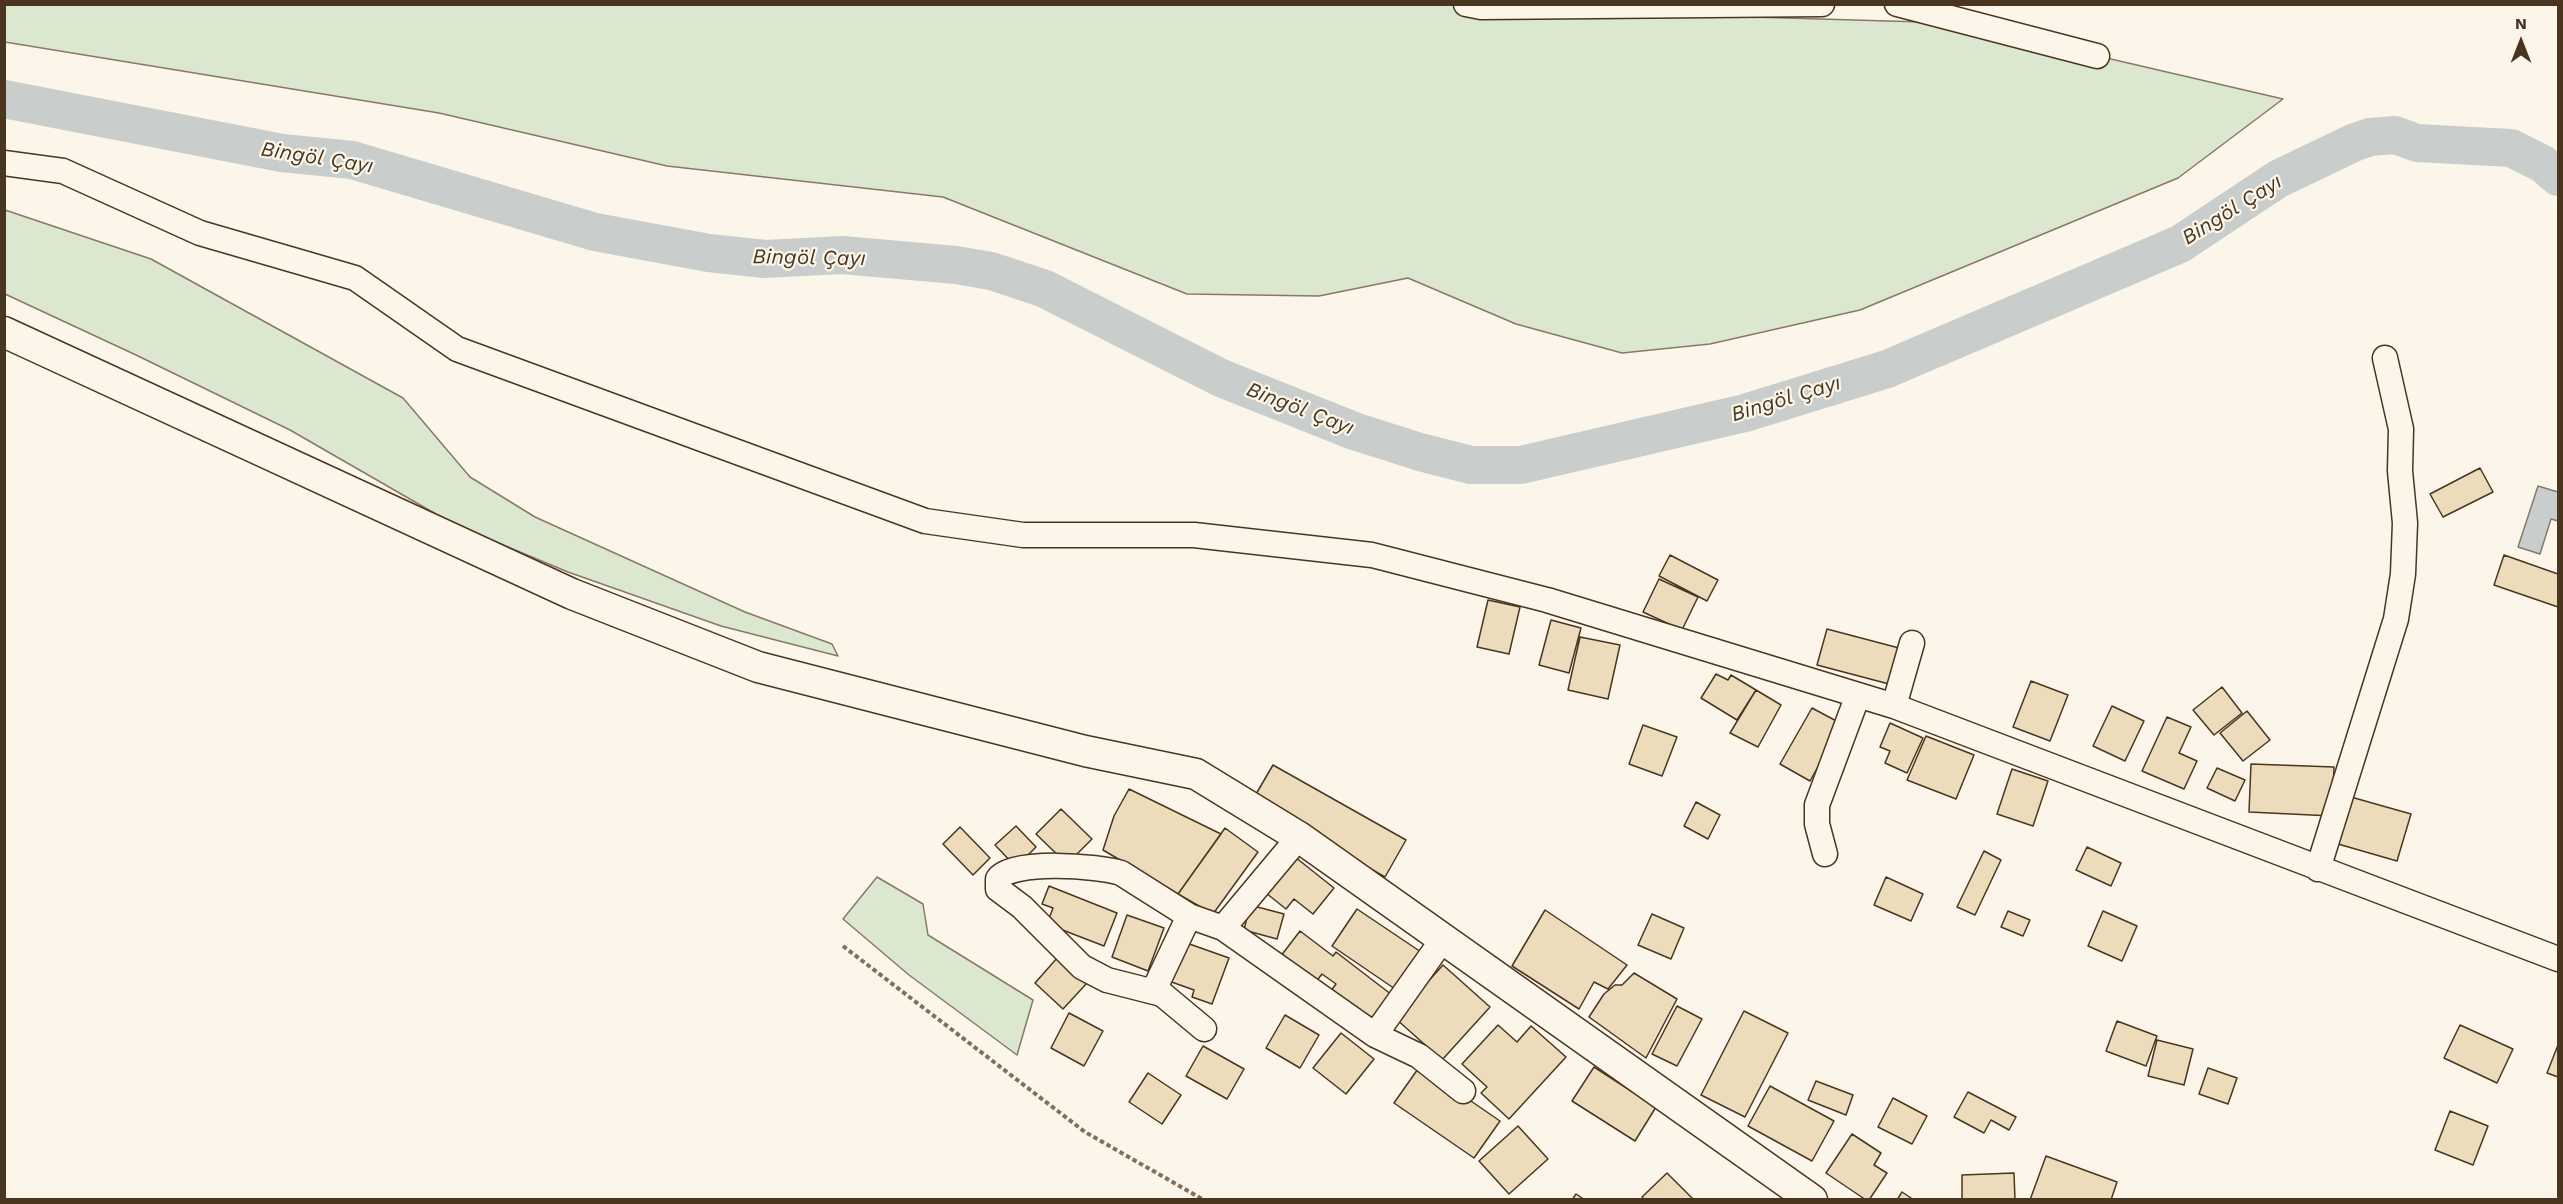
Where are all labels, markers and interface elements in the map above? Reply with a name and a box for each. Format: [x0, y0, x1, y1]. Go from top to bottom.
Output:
north arrow [2491, 12, 2551, 72]
text: N [2515, 14, 2527, 33]
water label: Bingöl Çayı [259, 137, 375, 179]
water label: Bingöl Çayı [2177, 169, 2287, 251]
water label: Bingöl Çayı [752, 244, 866, 272]
water label: Bingöl Çayı [1728, 370, 1844, 428]
water label: Bingöl Çayı [1243, 377, 1357, 441]

